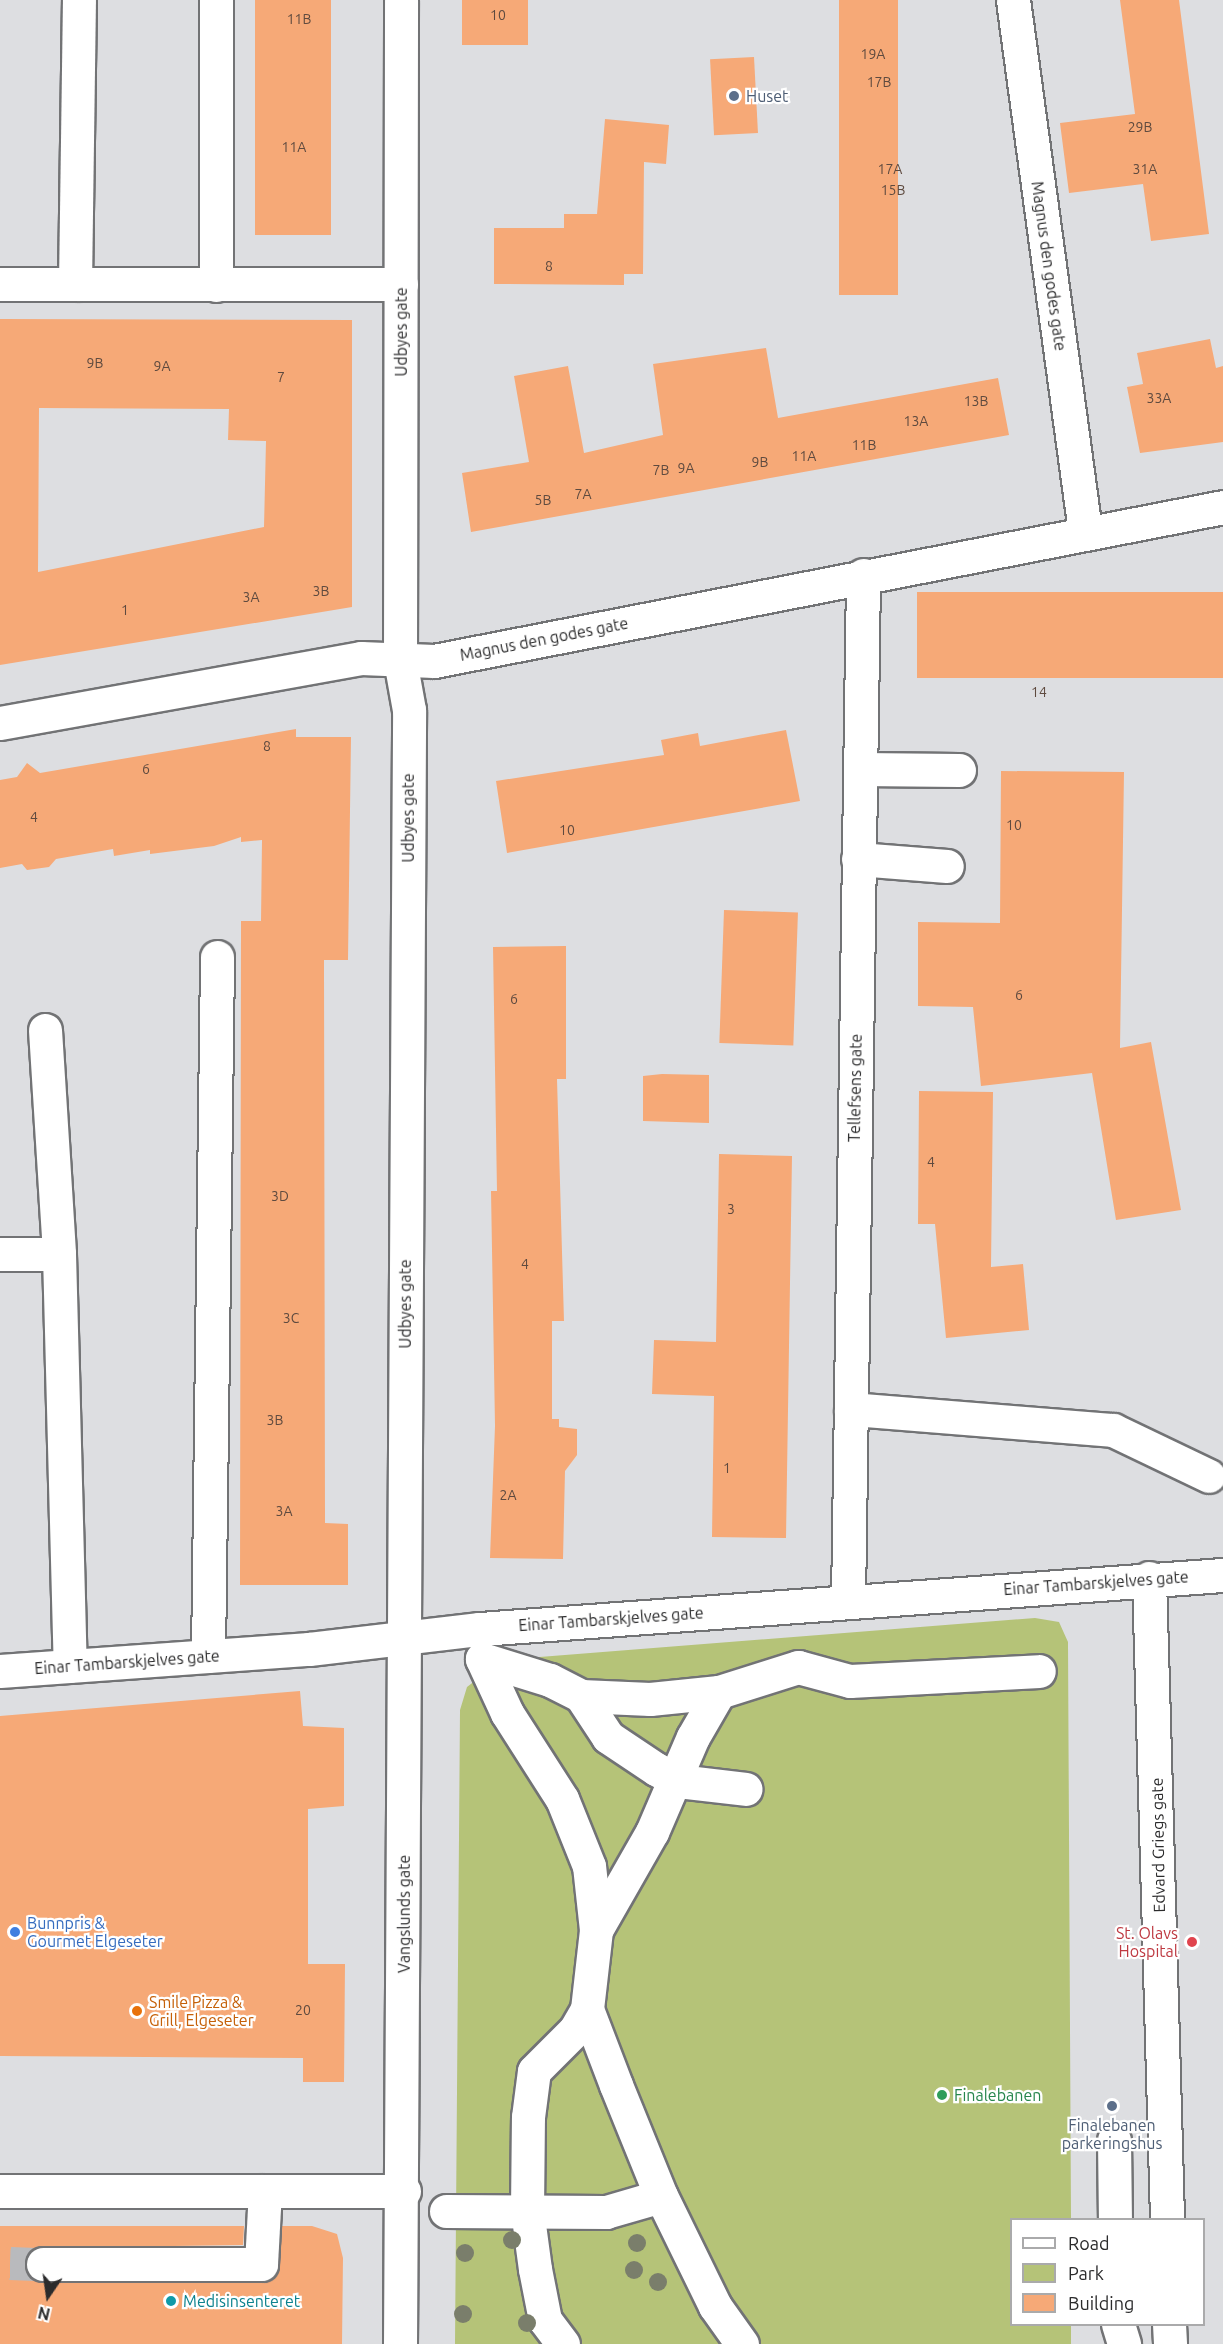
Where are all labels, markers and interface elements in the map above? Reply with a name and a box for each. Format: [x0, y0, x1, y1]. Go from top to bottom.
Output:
house number: 10 [490, 7, 506, 23]
house number: 11B [287, 11, 311, 27]
house number: 19A [861, 46, 885, 62]
house number: 17B [867, 74, 891, 90]
place label: Huset [746, 86, 788, 106]
marker: Huset [727, 89, 741, 103]
house number: 29B [1128, 119, 1152, 135]
house number: 11A [282, 139, 306, 155]
house number: 17A [878, 161, 902, 177]
house number: 31A [1133, 161, 1157, 177]
street label: Magnus den godes gate [1028, 180, 1070, 352]
house number: 15B [881, 182, 905, 198]
house number: 8 [545, 258, 553, 274]
street label: Udbyes gate [391, 287, 411, 377]
house number: 9B [87, 355, 103, 371]
house number: 9A [154, 358, 170, 374]
house number: 7 [277, 369, 285, 385]
house number: 33A [1147, 390, 1171, 406]
house number: 13B [964, 393, 988, 409]
house number: 13A [904, 413, 928, 429]
house number: 11B [852, 437, 876, 453]
house number: 11A [792, 448, 816, 464]
house number: 9B [752, 454, 768, 470]
house number: 9A [678, 460, 694, 476]
house number: 7B [653, 462, 669, 478]
house number: 7A [575, 486, 591, 502]
house number: 5B [535, 492, 551, 508]
house number: 3B [313, 583, 329, 599]
house number: 3A [243, 589, 259, 605]
house number: 1 [121, 602, 129, 618]
street label: Magnus den godes gate [458, 613, 630, 665]
house number: 14 [1031, 684, 1047, 700]
house number: 8 [263, 738, 271, 754]
house number: 6 [142, 761, 150, 777]
street label: Udbyes gate [398, 773, 418, 863]
house number: 4 [30, 809, 38, 825]
house number: 10 [1006, 817, 1022, 833]
house number: 10 [559, 822, 575, 838]
house number: 6 [1015, 987, 1023, 1003]
house number: 6 [510, 991, 518, 1007]
street label: Tellefsens gate [844, 1034, 866, 1142]
house number: 4 [927, 1154, 935, 1170]
house number: 3D [271, 1188, 289, 1204]
house number: 3 [727, 1201, 735, 1217]
house number: 4 [521, 1256, 529, 1272]
street label: Udbyes gate [395, 1259, 415, 1349]
house number: 3C [283, 1310, 299, 1326]
house number: 3B [267, 1412, 283, 1428]
house number: 1 [723, 1460, 731, 1476]
house number: 2A [500, 1487, 516, 1503]
house number: 3A [276, 1503, 292, 1519]
street label: Einar Tambarskjelves gate [1003, 1567, 1189, 1599]
street label: Einar Tambarskjelves gate [518, 1603, 704, 1635]
street label: Einar Tambarskjelves gate [34, 1646, 220, 1678]
street label: Edvard Griegs gate [1147, 1777, 1169, 1913]
street label: Vangslunds gate [394, 1855, 414, 1973]
place label: Bunnpris & Gourmet Elgeseter [27, 1913, 163, 1951]
place label: St. Olavs Hospital [1116, 1923, 1178, 1961]
marker: Bunnpris & Gourmet Elgeseter [8, 1925, 22, 1939]
marker: St. Olavs Hospital [1183, 1933, 1201, 1951]
place label: Smile Pizza & Grill, Elgeseter [149, 1992, 254, 2030]
house number: 20 [295, 2002, 311, 2018]
marker: Smile Pizza & Grill, Elgeseter [130, 2004, 144, 2018]
place label: Finalebanen [954, 2085, 1041, 2105]
marker: Finalebanen [935, 2088, 949, 2102]
marker: Finalebanen parkeringshus [1105, 2099, 1119, 2113]
place label: Finalebanen parkeringshus [1062, 2115, 1162, 2153]
legend [1010, 2218, 1205, 2326]
text: Road [1068, 2233, 1110, 2253]
text: Park [1068, 2263, 1104, 2283]
north arrow [18, 2266, 78, 2326]
place label: Medisinsenteret [183, 2291, 300, 2311]
text: Building [1068, 2293, 1134, 2313]
marker: Medisinsenteret [164, 2294, 178, 2308]
text: N [36, 2303, 52, 2324]

